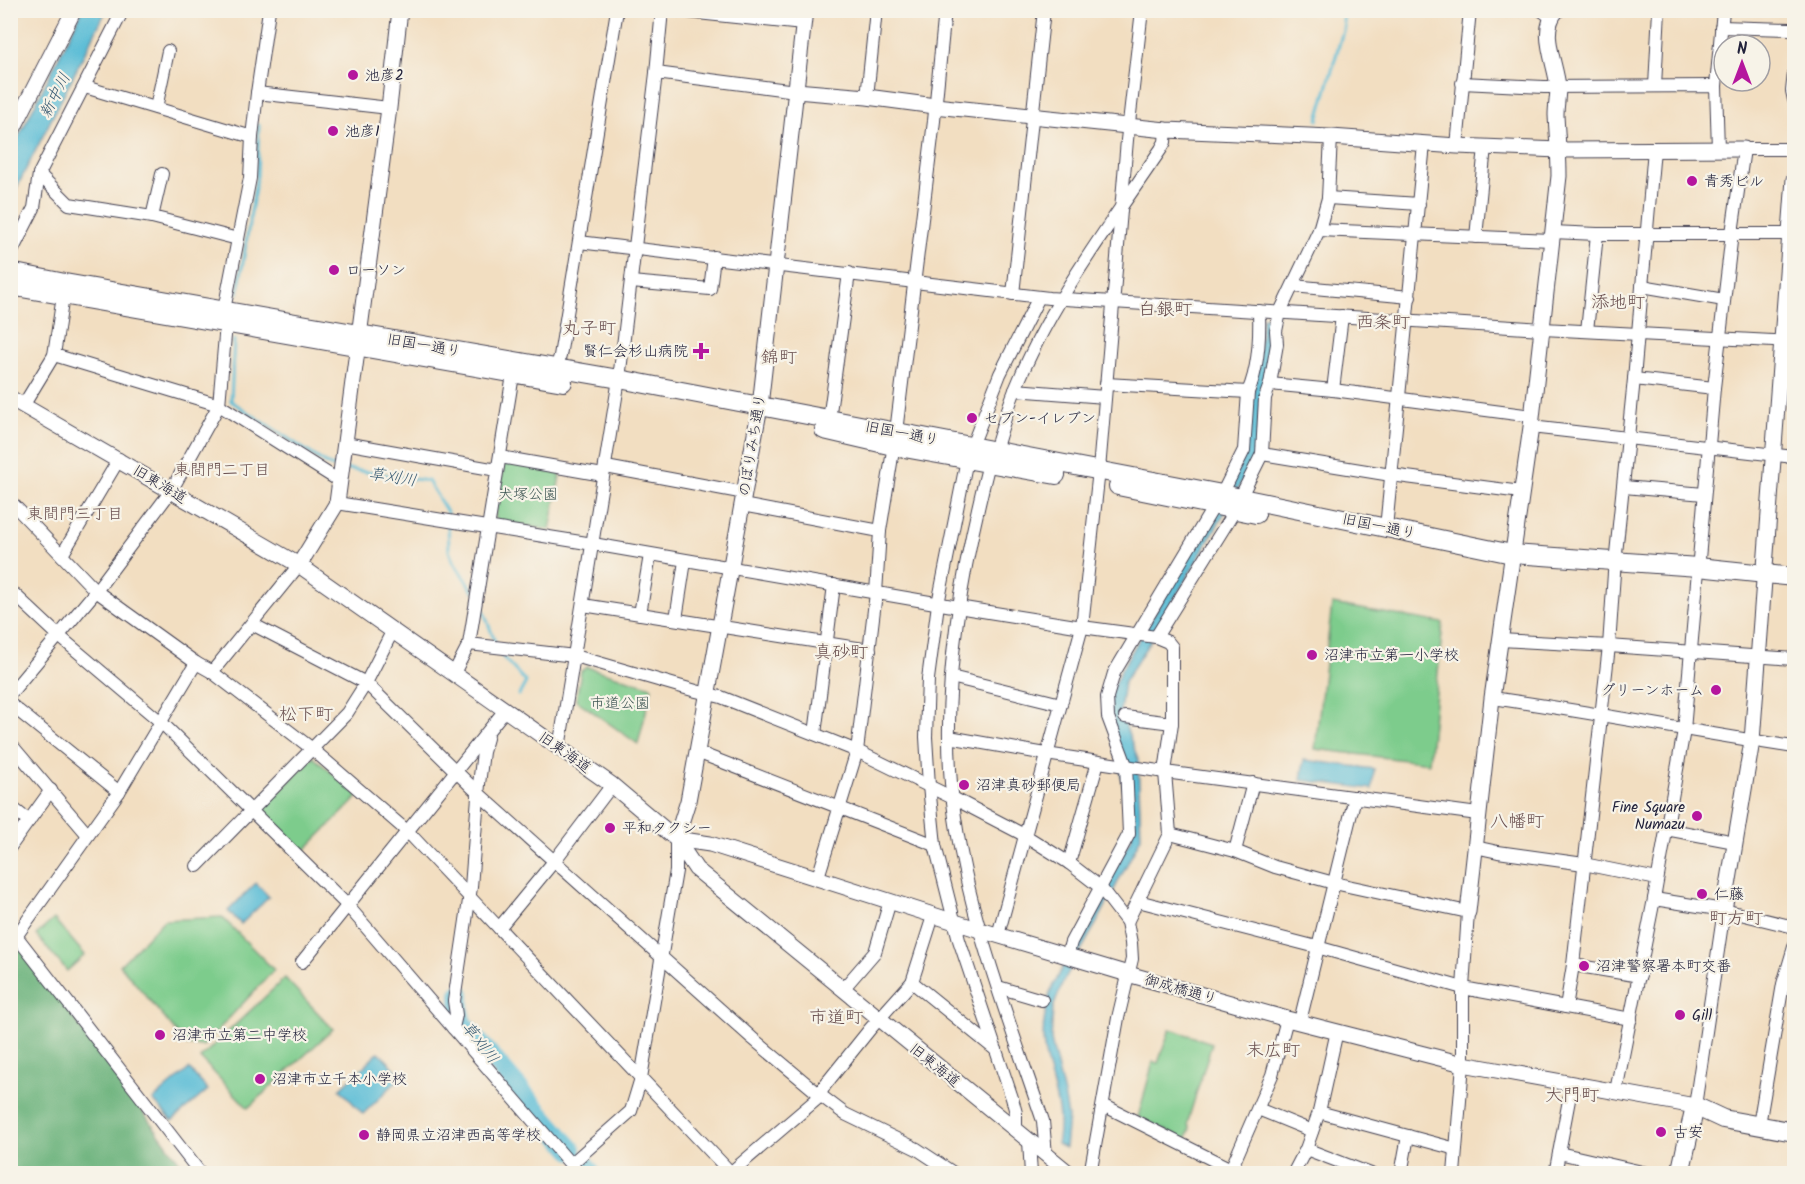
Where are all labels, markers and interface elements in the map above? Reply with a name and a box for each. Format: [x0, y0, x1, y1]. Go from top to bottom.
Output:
north arrow [1712, 33, 1772, 93]
text: N [1737, 37, 1747, 62]
place label: 池彦2 [365, 64, 404, 88]
marker: 池彦2 [346, 68, 360, 82]
water label: 新中川 [33, 69, 77, 123]
place label: 池彦1 [345, 120, 380, 144]
marker: 池彦1 [326, 124, 340, 138]
place label: 青秀ビル [1704, 170, 1764, 194]
marker: 青秀ビル [1685, 174, 1699, 188]
place label: ローソン [346, 259, 406, 283]
marker: ローソン [327, 263, 341, 277]
district label: 添地町 [1591, 289, 1645, 318]
district label: 白銀町 [1138, 296, 1192, 325]
district label: 西条町 [1356, 309, 1410, 338]
district label: 丸子町 [562, 315, 616, 344]
street label: 旧国一通り [385, 328, 463, 364]
place label: 賢仁会杉山病院 [583, 340, 688, 364]
marker: 賢仁会杉山病院 [692, 342, 710, 360]
district label: 錦町 [761, 344, 797, 373]
street label: のぼりみち通り [733, 392, 773, 499]
place label: セブン-イレブン [984, 407, 1096, 431]
marker: セブン-イレブン [965, 411, 979, 425]
street label: 旧国一通り [863, 415, 941, 453]
district label: 東間門二丁目 [174, 458, 270, 483]
street label: 旧東海道 [128, 459, 191, 511]
water label: 草刈川 [367, 461, 418, 494]
park label: 犬塚公園 [498, 483, 558, 507]
district label: 東間門三丁目 [27, 502, 123, 527]
street label: 旧国一通り [1340, 507, 1418, 547]
district label: 真砂町 [814, 639, 868, 668]
place label: 沼津市立第一小学校 [1324, 644, 1459, 668]
marker: 沼津市立第一小学校 [1305, 648, 1319, 662]
place label: グリーンホーム [1600, 679, 1704, 703]
marker: グリーンホーム [1709, 683, 1723, 697]
park label: 市道公園 [590, 692, 650, 716]
district label: 松下町 [279, 701, 333, 730]
street label: 旧東海道 [533, 726, 596, 780]
place label: 沼津真砂郵便局 [976, 774, 1081, 798]
marker: 沼津真砂郵便局 [957, 778, 971, 792]
place label: Fine Square Numazu [1612, 796, 1685, 837]
district label: 八幡町 [1490, 808, 1544, 837]
marker: Fine Square Numazu [1690, 809, 1704, 823]
place label: 平和タクシー [622, 817, 712, 841]
marker: 平和タクシー [603, 821, 617, 835]
place label: 仁藤 [1714, 883, 1744, 907]
marker: 仁藤 [1695, 887, 1709, 901]
district label: 町方町 [1709, 905, 1763, 934]
place label: 沼津警察署本町交番 [1596, 955, 1731, 979]
marker: 沼津警察署本町交番 [1577, 959, 1591, 973]
street label: 御成橋通り [1141, 968, 1220, 1012]
district label: 市道町 [809, 1004, 863, 1033]
place label: Gill [1692, 1004, 1712, 1028]
marker: Gill [1673, 1008, 1687, 1022]
water label: 草刈川 [455, 1016, 504, 1070]
place label: 沼津市立第二中学校 [172, 1024, 307, 1048]
marker: 沼津市立第二中学校 [153, 1028, 167, 1042]
district label: 末広町 [1246, 1037, 1300, 1066]
street label: 旧東海道 [903, 1038, 965, 1094]
place label: 沼津市立千本小学校 [272, 1068, 407, 1092]
marker: 沼津市立千本小学校 [253, 1072, 267, 1086]
district label: 大門町 [1545, 1082, 1599, 1111]
place label: 古安 [1673, 1121, 1703, 1145]
place label: 静岡県立沼津西高等学校 [376, 1124, 541, 1148]
marker: 古安 [1654, 1125, 1668, 1139]
marker: 静岡県立沼津西高等学校 [357, 1128, 371, 1142]

